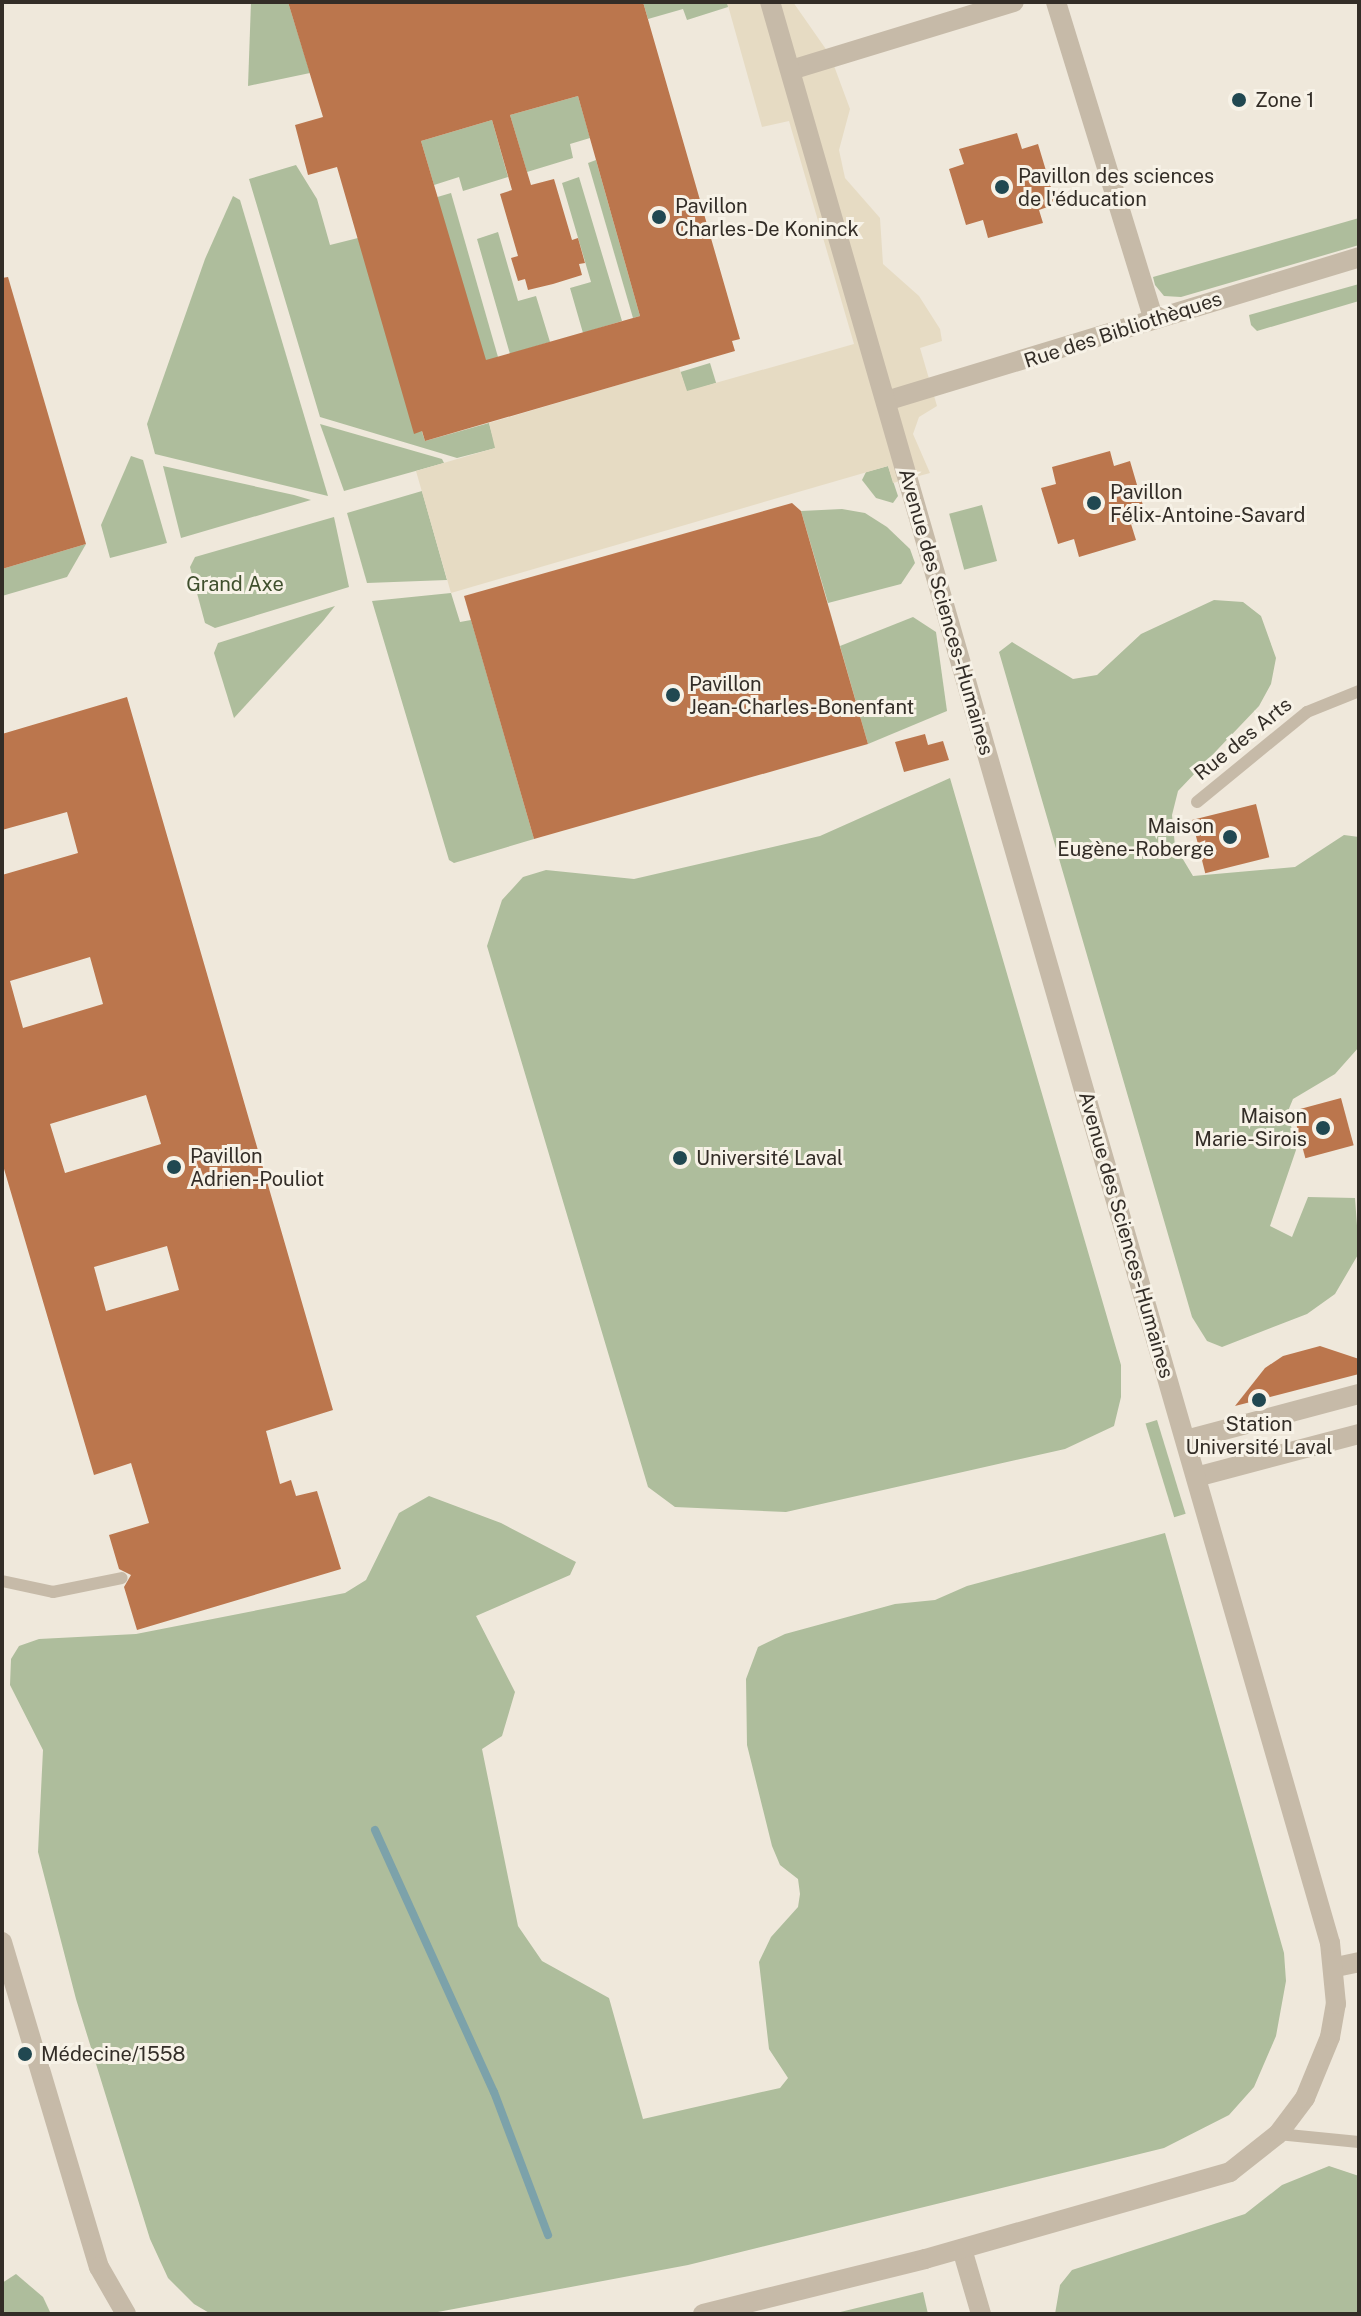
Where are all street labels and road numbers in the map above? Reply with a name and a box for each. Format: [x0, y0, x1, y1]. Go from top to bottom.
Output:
street label: Rue des Bibliothèques [1021, 287, 1225, 373]
street label: Avenue des Sciences-Humaines [893, 466, 999, 758]
street label: Rue des Arts [1189, 692, 1297, 786]
street label: Avenue des Sciences-Humaines [1073, 1089, 1179, 1381]

